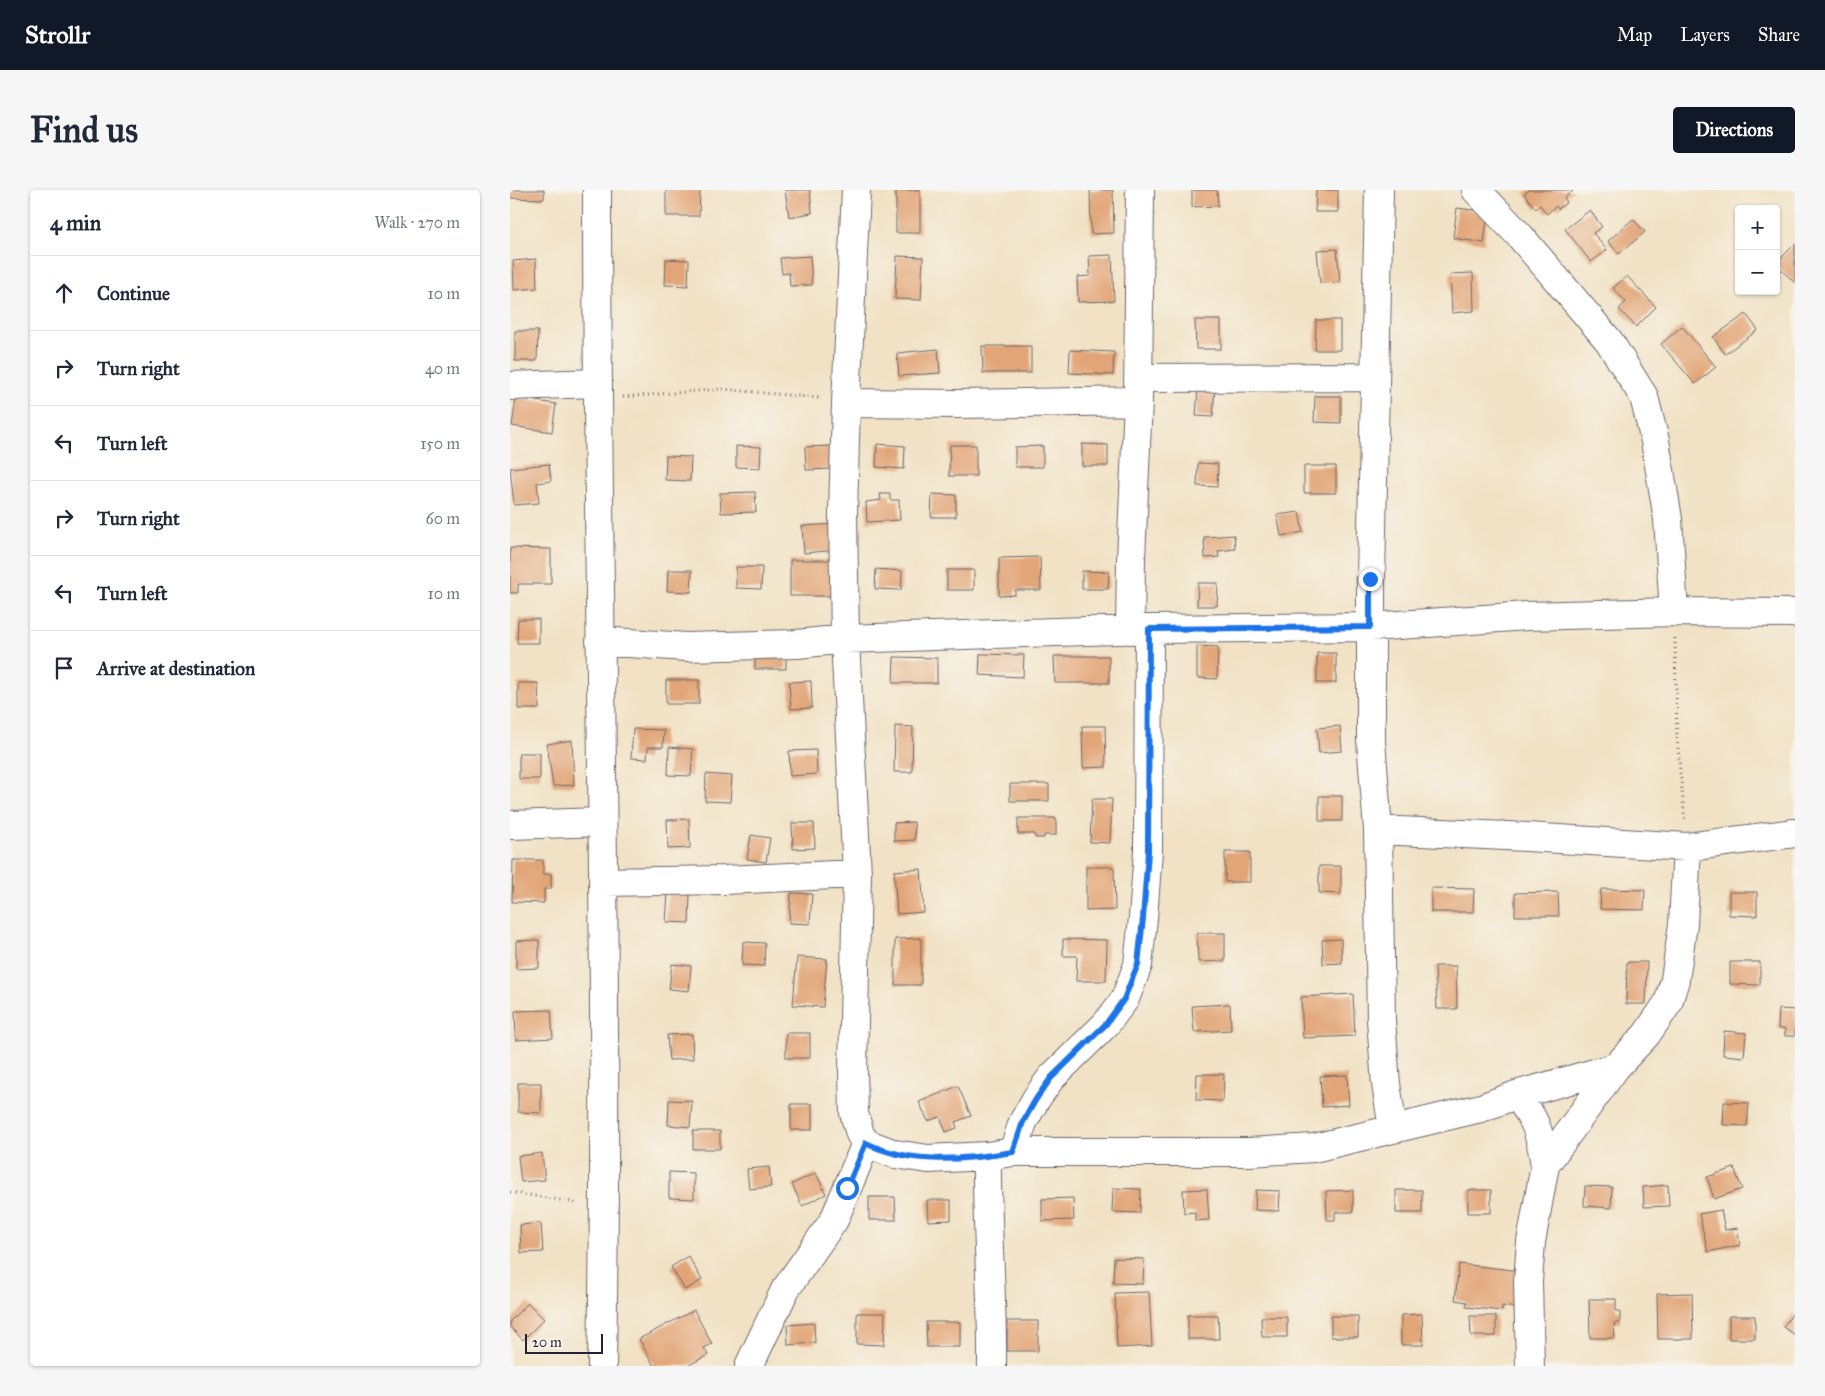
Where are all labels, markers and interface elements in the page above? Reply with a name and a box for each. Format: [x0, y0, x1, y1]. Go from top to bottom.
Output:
text: Strollr [25, 20, 90, 50]
text: Map [1617, 24, 1652, 46]
text: Layers [1680, 24, 1730, 46]
text: Share [1758, 24, 1800, 46]
button: Directions [1673, 107, 1795, 153]
text: Find us [30, 109, 138, 152]
map controls [1735, 205, 1780, 295]
button: + [1735, 205, 1780, 250]
text: 4 min [50, 210, 101, 236]
text: Walk · 270 m [374, 213, 460, 232]
button: − [1735, 250, 1780, 295]
icon: ahead [50, 279, 78, 307]
text: Continue [97, 282, 170, 305]
text: 10 m [428, 284, 460, 303]
icon: right [50, 354, 78, 382]
text: Turn right [97, 357, 180, 380]
text: 40 m [425, 359, 460, 378]
icon: left [50, 429, 78, 457]
text: Turn left [97, 432, 167, 455]
text: 150 m [420, 434, 460, 453]
icon: right [50, 504, 78, 532]
text: Turn right [97, 507, 180, 530]
text: 60 m [426, 509, 460, 528]
route end [1359, 568, 1382, 591]
icon: left [50, 579, 78, 607]
text: Turn left [97, 582, 167, 605]
text: 10 m [428, 584, 460, 603]
icon: arrive [50, 654, 78, 682]
text: Arrive at destination [97, 657, 255, 680]
route start [836, 1177, 859, 1200]
scale bar [525, 1331, 602, 1354]
text: 20 m [532, 1334, 562, 1351]

